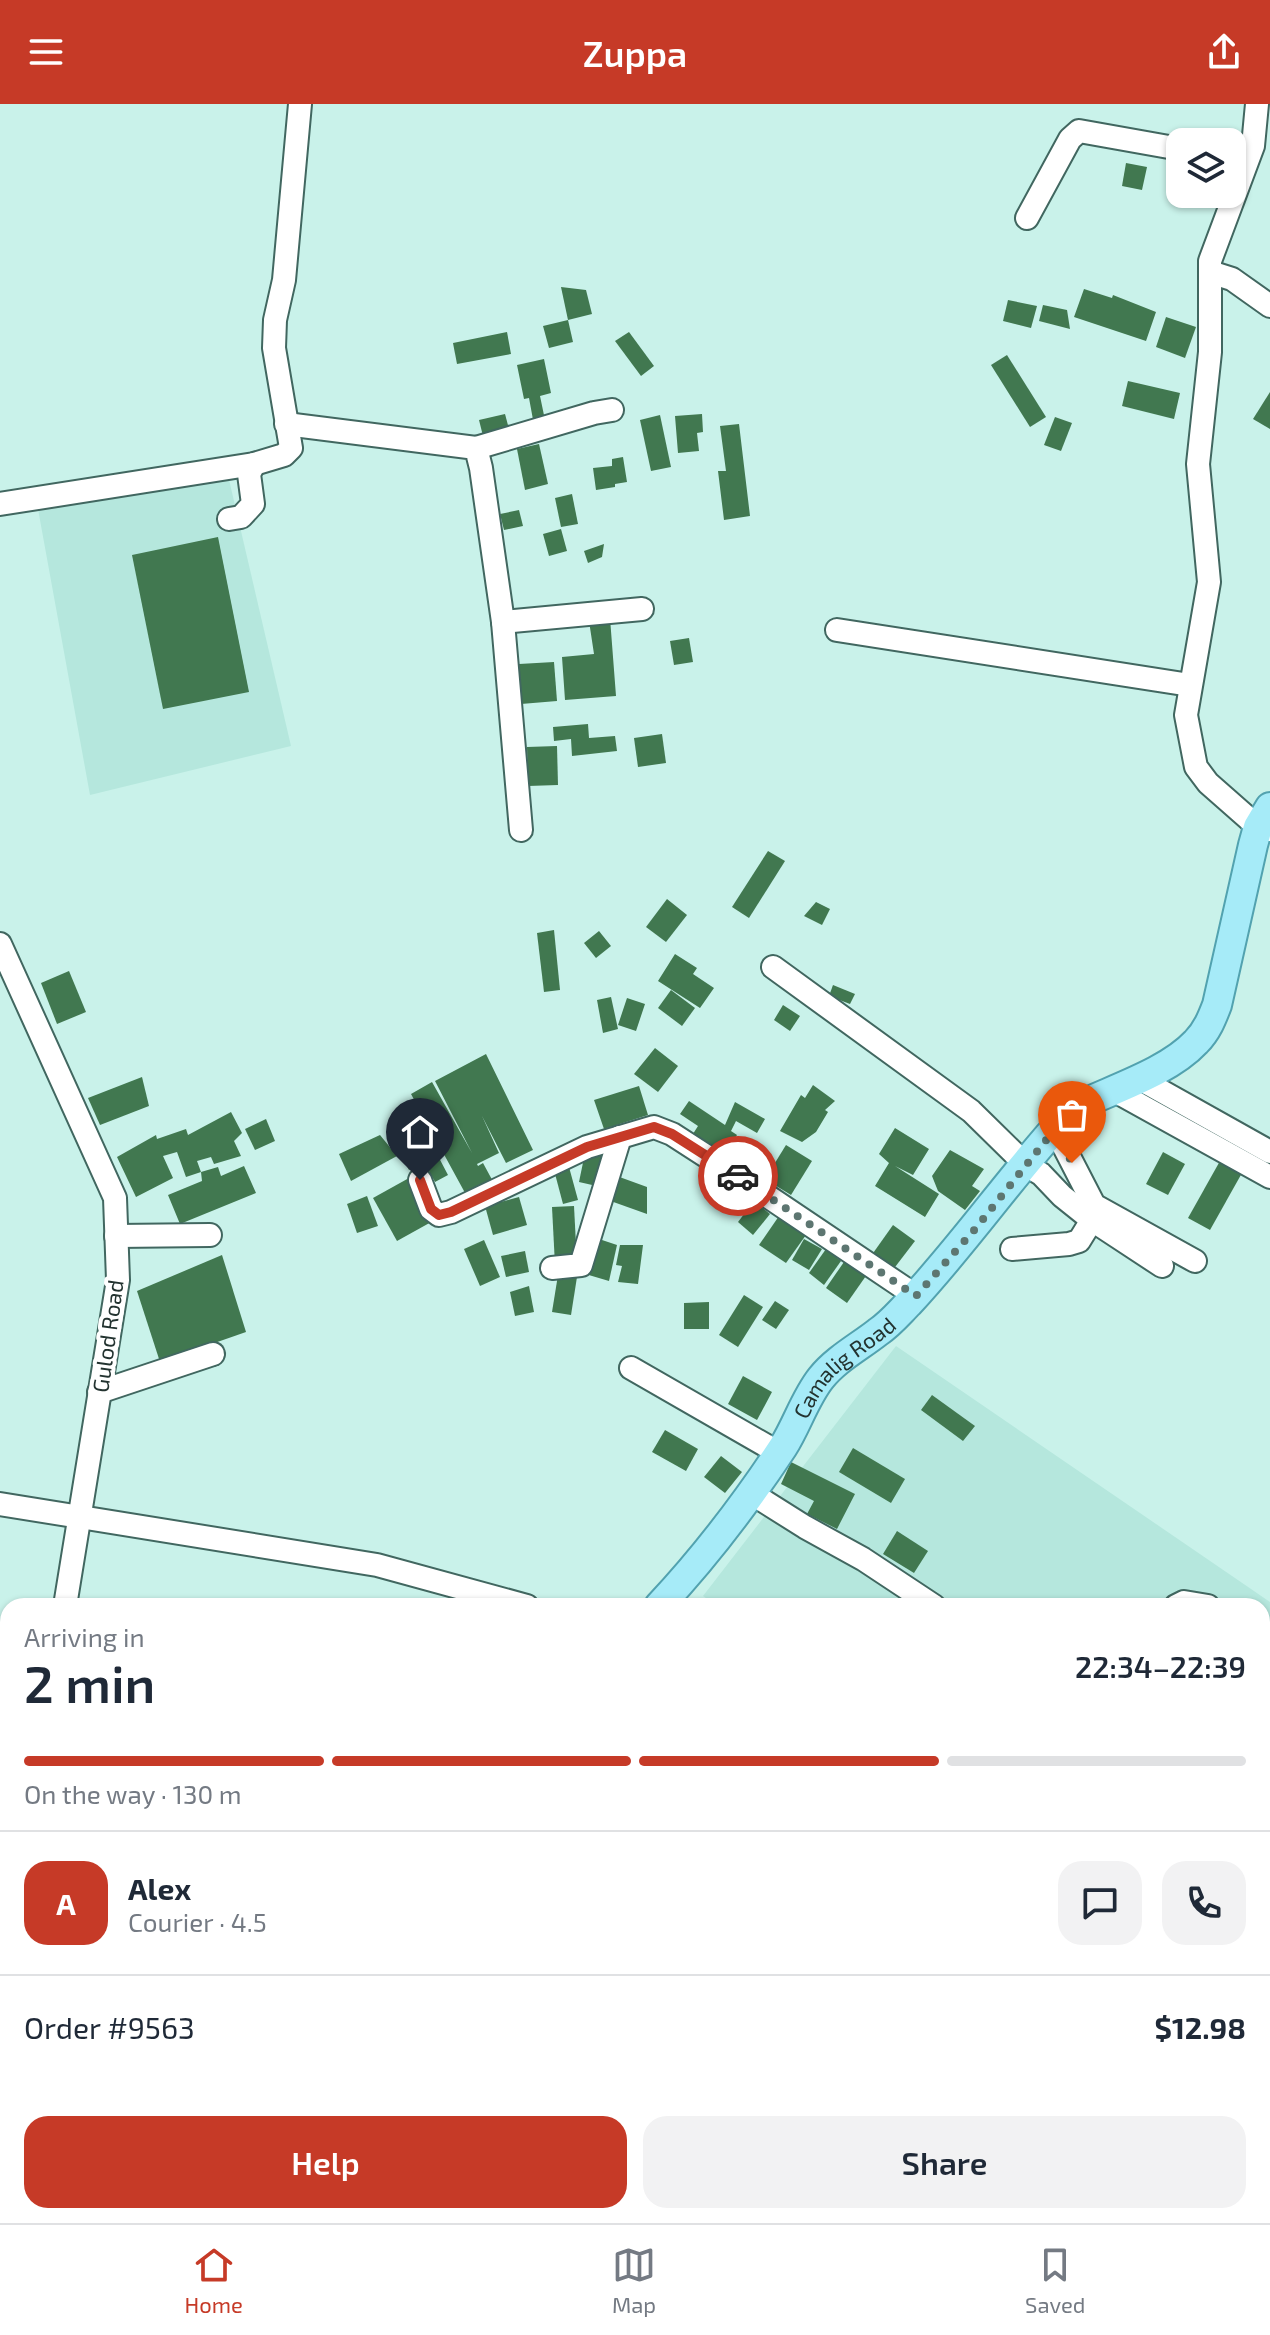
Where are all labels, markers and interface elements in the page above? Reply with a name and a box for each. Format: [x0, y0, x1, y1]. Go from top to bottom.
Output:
icon: menu [24, 30, 68, 74]
icon: share [1202, 30, 1246, 74]
text: Zuppa [583, 31, 687, 74]
map controls [1166, 128, 1246, 208]
button: layers [1166, 128, 1246, 208]
pin [1038, 1081, 1106, 1163]
icon: bag [1050, 1093, 1094, 1137]
pin [386, 1098, 454, 1180]
icon: home [398, 1110, 442, 1154]
courier [698, 1136, 778, 1216]
icon: car [716, 1154, 760, 1198]
street label: Gulod Road [86, 1278, 128, 1394]
street label: Camalig Road [787, 1311, 900, 1422]
text: Arriving in [24, 1621, 145, 1652]
text: 22:34–22:39 [1075, 1648, 1246, 1684]
text: 2 min [24, 1651, 155, 1713]
text: On the way · 130 m [24, 1778, 242, 1809]
button: chat [1058, 1861, 1142, 1945]
button: phone [1162, 1861, 1246, 1945]
text: Alex [128, 1870, 191, 1906]
text: A [56, 1885, 76, 1921]
text: Courier · 4.5 [128, 1906, 267, 1937]
text: Order #9563 [24, 2009, 195, 2045]
text: $12.98 [1155, 2009, 1246, 2045]
button: Help [24, 2116, 627, 2208]
button: Share [643, 2116, 1246, 2208]
tab: Home [185, 2243, 243, 2317]
tab: Map [612, 2243, 656, 2317]
tab: Saved [1025, 2243, 1085, 2317]

